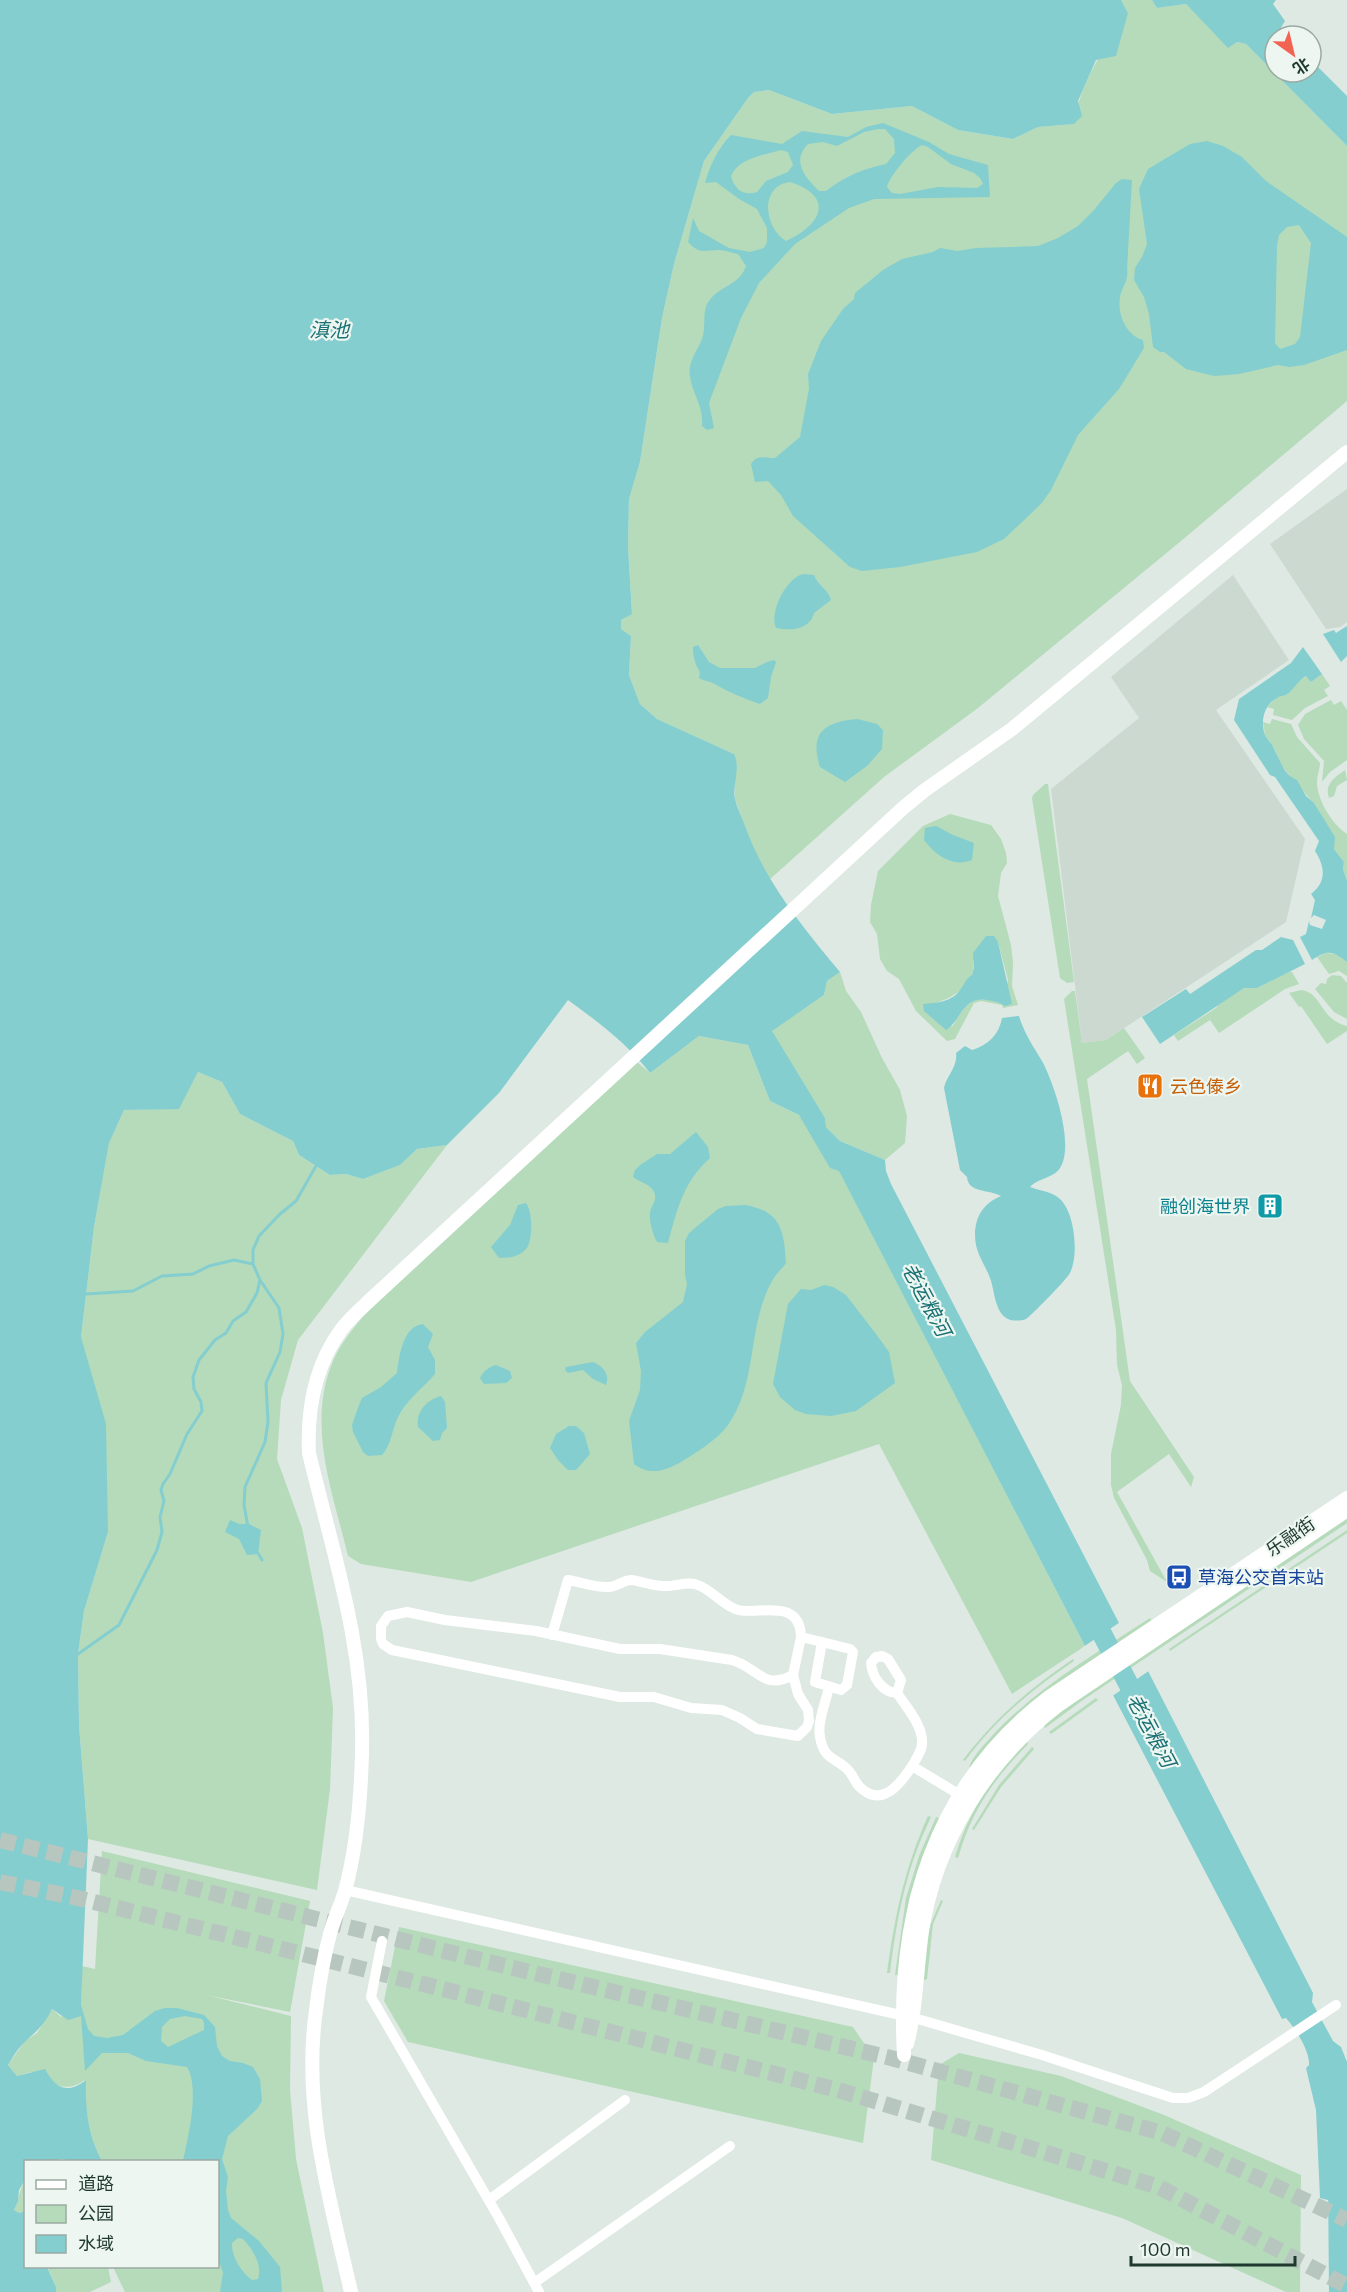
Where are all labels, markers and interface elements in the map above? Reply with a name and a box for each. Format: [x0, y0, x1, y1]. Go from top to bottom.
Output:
north arrow [1263, 24, 1323, 84]
text: 北 [1290, 54, 1314, 79]
water label: 滇池 [309, 317, 351, 341]
restaurant icon: 云色傣乡 [1135, 1071, 1165, 1101]
place label: 云色傣乡 [1170, 1075, 1242, 1097]
building icon: 融创海世界 [1255, 1191, 1285, 1221]
place label: 融创海世界 [1160, 1195, 1250, 1217]
water label: 老运粮河 [898, 1258, 958, 1343]
street label: 乐融街 [1261, 1512, 1319, 1560]
bus stop icon: 草海公交首末站 [1164, 1562, 1194, 1592]
place label: 草海公交首末站 [1198, 1566, 1324, 1588]
water label: 老运粮河 [1123, 1689, 1183, 1774]
legend [24, 2160, 219, 2268]
text: 道路 [78, 2172, 114, 2194]
text: 公园 [78, 2202, 114, 2224]
scale bar [1131, 2229, 1294, 2267]
text: 水域 [78, 2232, 114, 2254]
text: 100 m [1140, 2238, 1190, 2260]

